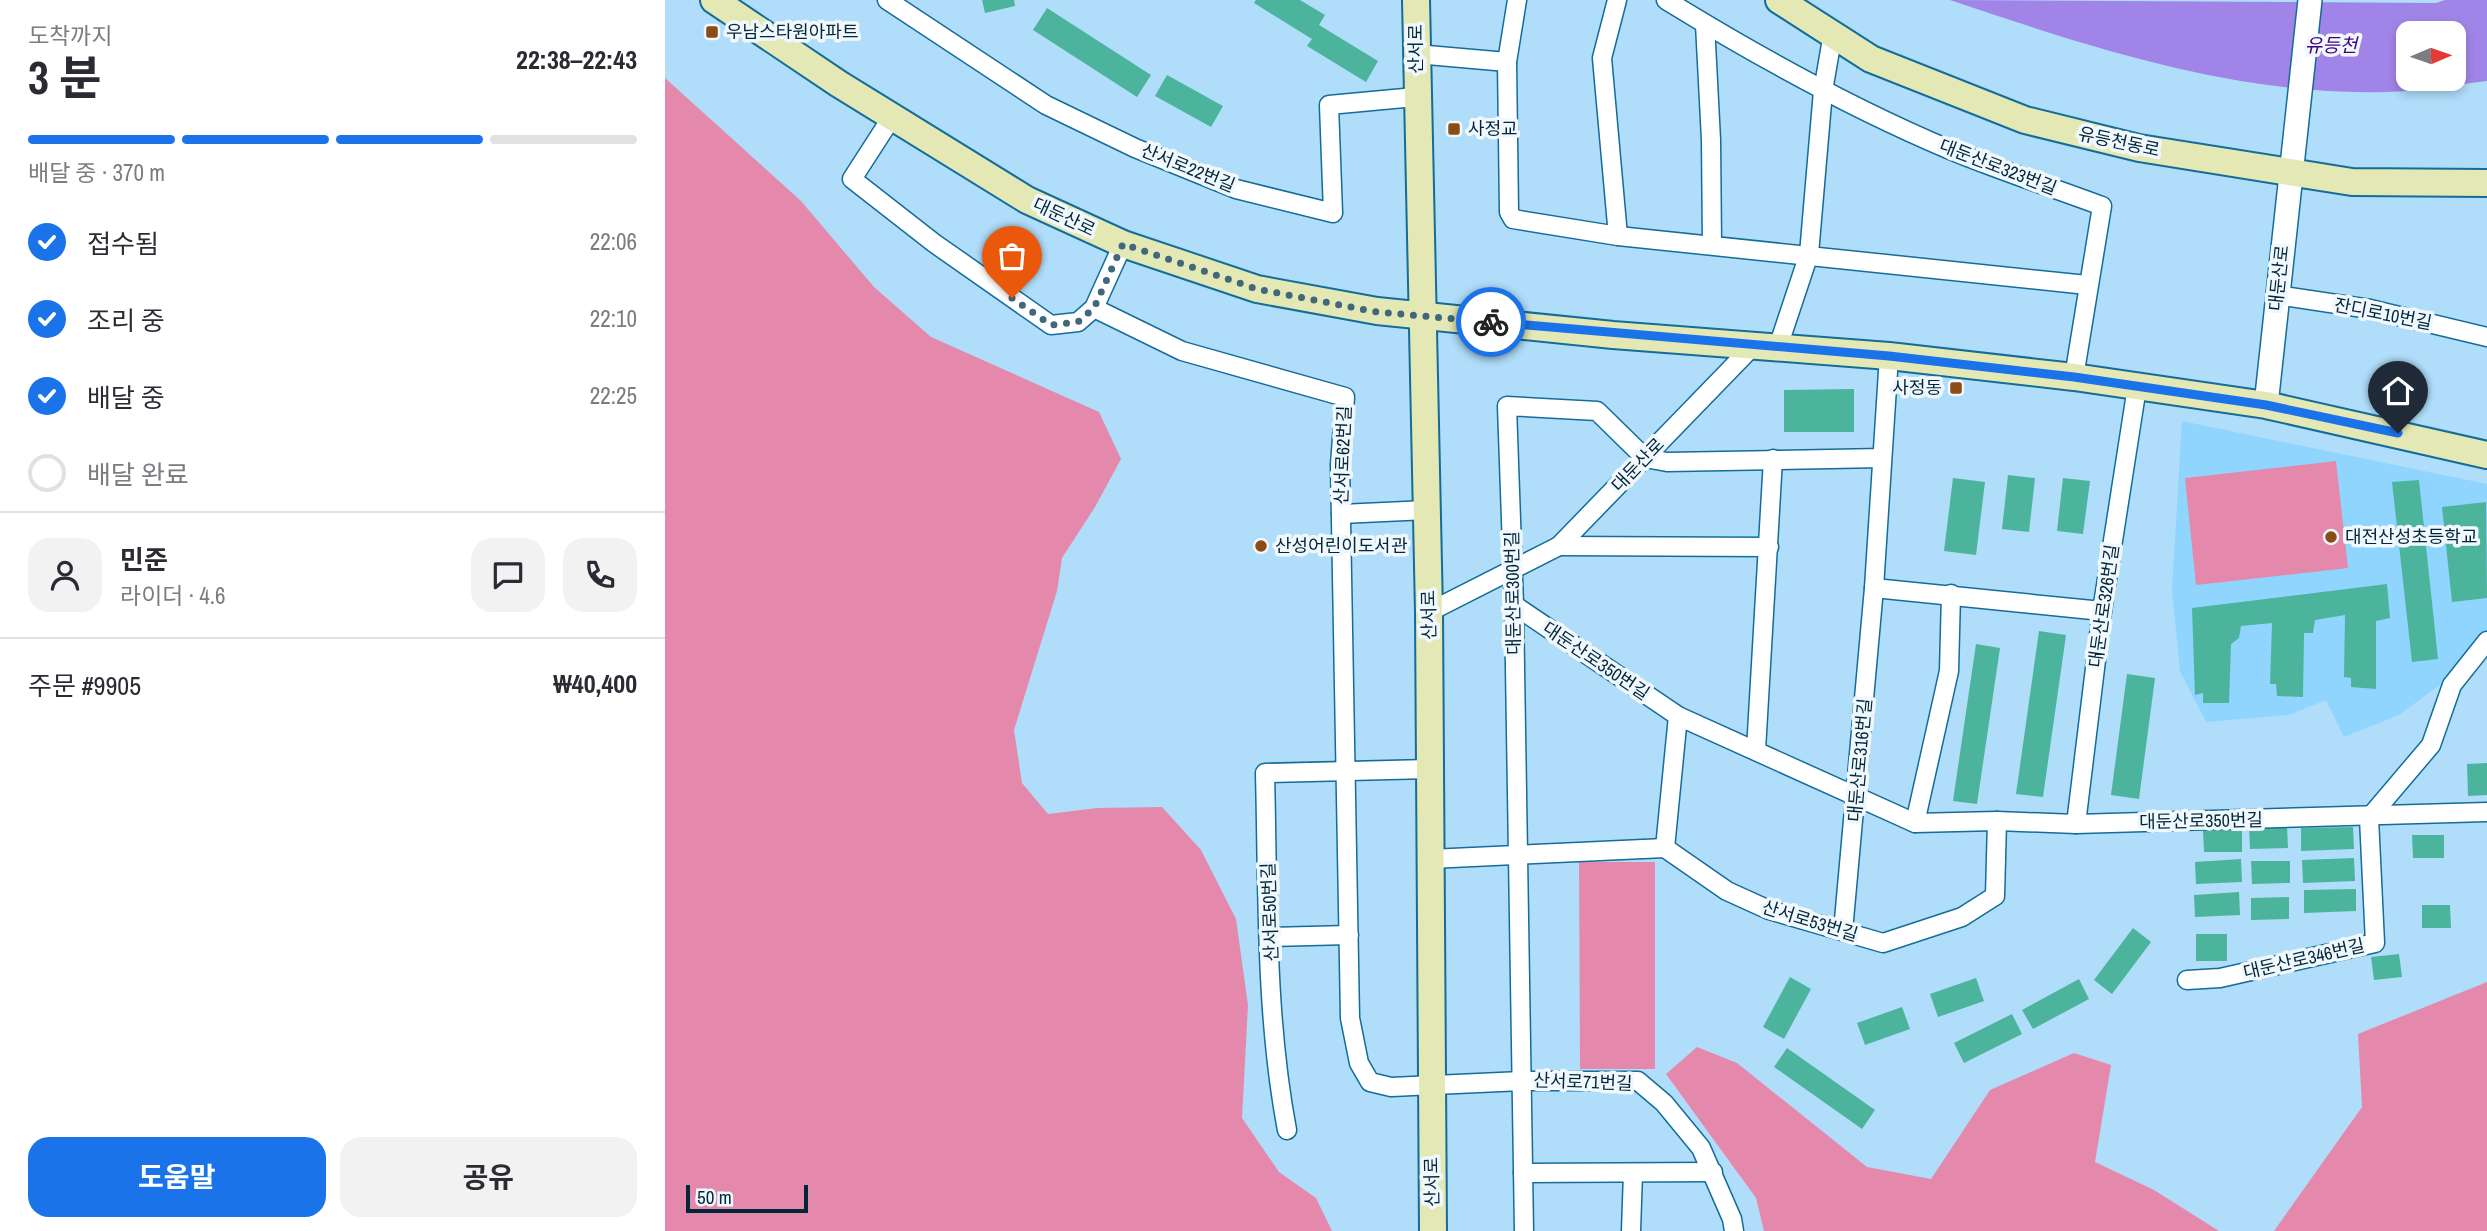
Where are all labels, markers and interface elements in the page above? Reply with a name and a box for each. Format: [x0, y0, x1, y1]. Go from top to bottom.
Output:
place label: 우남스타원아파트 [726, 19, 858, 44]
text: 도착까지 [28, 20, 113, 51]
north arrow [2396, 21, 2466, 91]
map controls [2396, 21, 2466, 91]
marker: 우남스타원아파트 [704, 24, 720, 40]
street label: 산서로 [1403, 24, 1428, 74]
water label: 유등천 [2305, 32, 2359, 58]
text: 22:38–22:43 [516, 42, 637, 77]
text: 3 분 [28, 46, 102, 108]
place label: 사정교 [1468, 116, 1518, 141]
marker: 사정교 [1446, 121, 1462, 137]
street label: 유등천동로 [2076, 121, 2162, 162]
street label: 대둔산로323번길 [1936, 133, 2061, 200]
street label: 산서로22번길 [1138, 137, 1239, 198]
text: 배달 중 · 370 m [28, 157, 165, 188]
street label: 대둔산로 [1029, 191, 1100, 242]
icon: check [28, 223, 66, 261]
text: 접수됨 [87, 226, 159, 261]
text: 22:06 [590, 226, 637, 257]
pin [982, 226, 1042, 298]
icon: bag [993, 237, 1031, 275]
street label: 대둔산로 [2263, 244, 2294, 312]
courier [1456, 287, 1526, 357]
street label: 잔디로10번길 [2332, 292, 2434, 335]
icon: check [28, 300, 66, 338]
text: 조리 중 [87, 303, 165, 338]
text: 22:10 [590, 303, 637, 334]
icon: bike [1472, 303, 1510, 341]
pin [2368, 361, 2428, 433]
icon: home [2379, 372, 2417, 410]
place label: 사정동 [1892, 375, 1942, 400]
icon: check [28, 377, 66, 415]
text: 배달 중 [87, 380, 165, 415]
text: 22:25 [590, 380, 637, 411]
marker: 사정동 [1948, 380, 1964, 396]
street label: 산서로62번길 [1328, 405, 1357, 505]
street label: 대둔산로 [1606, 432, 1670, 497]
text: 배달 완료 [87, 457, 189, 492]
place label: 대전산성초등학교 [2345, 524, 2477, 549]
marker: 대전산성초등학교 [2323, 529, 2339, 545]
street label: 대둔산로300번길 [1499, 531, 1526, 655]
place label: 산성어린이도서관 [1275, 533, 1408, 558]
button: person [28, 538, 102, 612]
button: chat [471, 538, 545, 612]
button: phone [563, 538, 637, 612]
marker: 산성어린이도서관 [1253, 538, 1269, 554]
text: 민준 [120, 542, 168, 577]
street label: 대둔산로326번길 [2082, 543, 2125, 669]
text: 라이더 · 4.6 [120, 580, 225, 611]
street label: 산서로 [1416, 590, 1441, 640]
street label: 대둔산로350번길 [1538, 616, 1655, 706]
text: ₩40,400 [553, 666, 637, 701]
text: 주문 #9905 [28, 668, 141, 703]
street label: 대둔산로316번길 [1842, 697, 1877, 823]
street label: 대둔산로350번길 [2139, 807, 2263, 834]
street label: 산서로50번길 [1255, 862, 1284, 962]
street label: 산서로53번길 [1759, 894, 1861, 947]
street label: 대둔산로346번길 [2241, 932, 2367, 985]
street label: 산서로71번길 [1533, 1067, 1633, 1096]
button: 도움말 [28, 1137, 326, 1217]
button: 공유 [340, 1137, 637, 1217]
street label: 산서로 [1419, 1157, 1444, 1207]
scale bar [686, 1182, 809, 1214]
text: 50 m [697, 1184, 732, 1210]

